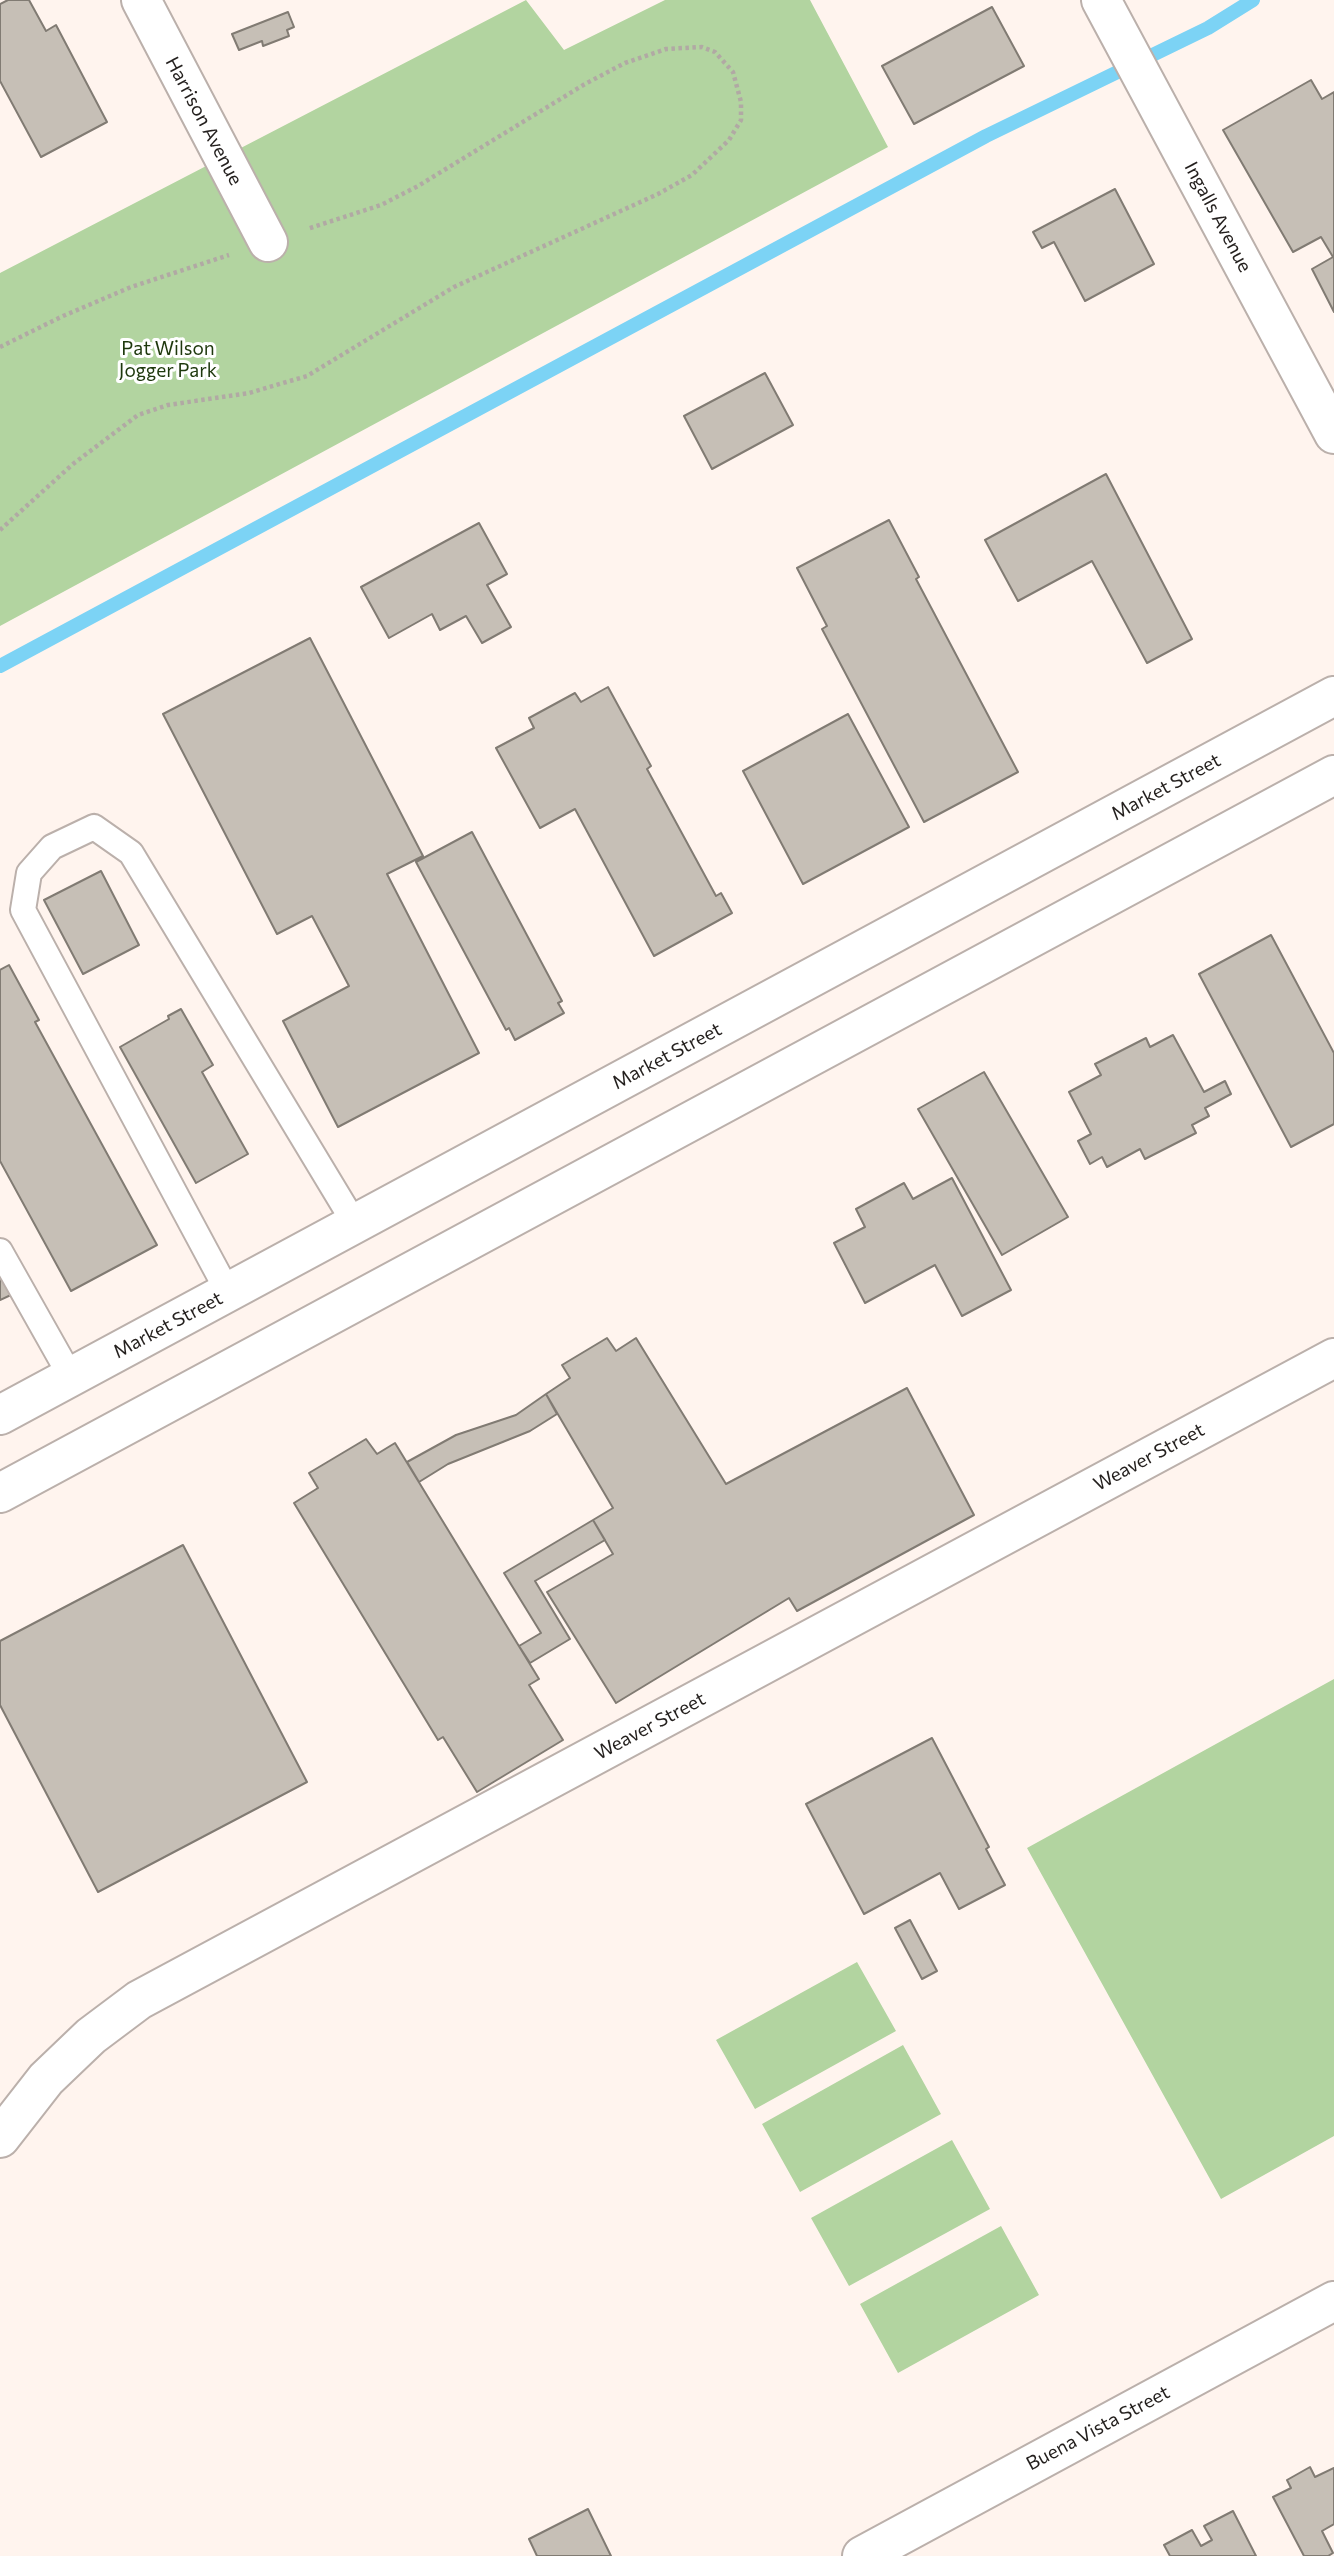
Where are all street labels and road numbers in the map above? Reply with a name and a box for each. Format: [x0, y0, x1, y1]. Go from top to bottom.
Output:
street label: Harrison Avenue [161, 53, 247, 189]
street label: Ingalls Avenue [1179, 158, 1257, 276]
street label: Market Street [1107, 749, 1225, 825]
street label: Market Street [608, 1018, 726, 1094]
street label: Market Street [109, 1287, 227, 1363]
street label: Weaver Street [1090, 1418, 1208, 1496]
street label: Weaver Street [591, 1687, 709, 1765]
street label: Buena Vista Street [1022, 2381, 1174, 2475]

